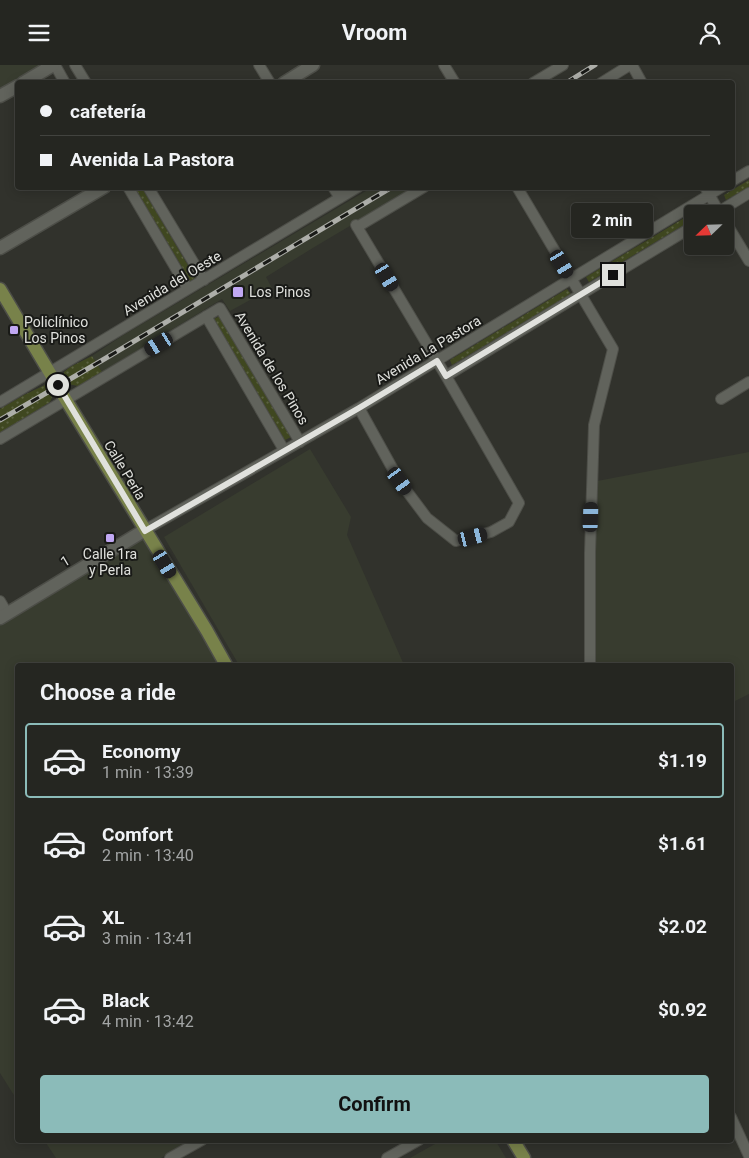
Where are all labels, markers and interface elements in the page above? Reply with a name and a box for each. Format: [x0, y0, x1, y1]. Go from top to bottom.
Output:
icon: menu [25, 19, 53, 47]
icon: person [696, 19, 724, 47]
text: Vroom [342, 20, 407, 45]
text: cafetería [70, 100, 146, 123]
text: Avenida La Pastora [70, 148, 234, 171]
callout: 2 min [572, 203, 654, 237]
north arrow [684, 205, 734, 255]
map controls [684, 205, 734, 255]
text: 2 min [592, 211, 632, 230]
street label: Avenida del Oeste [120, 247, 224, 319]
car [547, 247, 576, 281]
car [372, 260, 401, 294]
route end [602, 264, 624, 286]
place label: Los Pinos [249, 284, 310, 300]
marker: Los Pinos [231, 285, 245, 299]
street label: Avenida de los Pinos [232, 309, 312, 427]
street label: Avenida La Pastora [373, 312, 483, 388]
place label: Policlínico Los Pinos [24, 314, 88, 346]
marker: Policlínico Los Pinos [8, 324, 20, 336]
car [142, 330, 175, 358]
route start [47, 374, 69, 396]
street label: Calle Perla [101, 437, 149, 503]
car [385, 464, 414, 498]
car [582, 502, 599, 532]
car [456, 526, 489, 548]
marker: Calle 1ra y Perla [104, 532, 116, 544]
place label: Calle 1ra y Perla [83, 546, 137, 578]
car [150, 547, 179, 581]
street label: 1 [58, 552, 72, 570]
text: Choose a ride [40, 680, 176, 705]
icon: car [42, 738, 87, 783]
text: Economy [102, 740, 181, 763]
text: $1.19 [658, 749, 707, 772]
text: 1 min · 13:39 [102, 763, 194, 782]
icon: car [42, 821, 87, 866]
text: Comfort [102, 823, 173, 846]
text: $1.61 [658, 832, 707, 855]
text: 2 min · 13:40 [102, 846, 194, 865]
icon: car [42, 904, 87, 949]
text: XL [102, 906, 124, 929]
text: $2.02 [658, 915, 707, 938]
text: 3 min · 13:41 [102, 929, 194, 948]
icon: car [42, 987, 87, 1032]
text: Black [102, 989, 149, 1012]
text: $0.92 [658, 998, 707, 1021]
text: 4 min · 13:42 [102, 1012, 194, 1031]
button: Confirm [40, 1075, 709, 1133]

